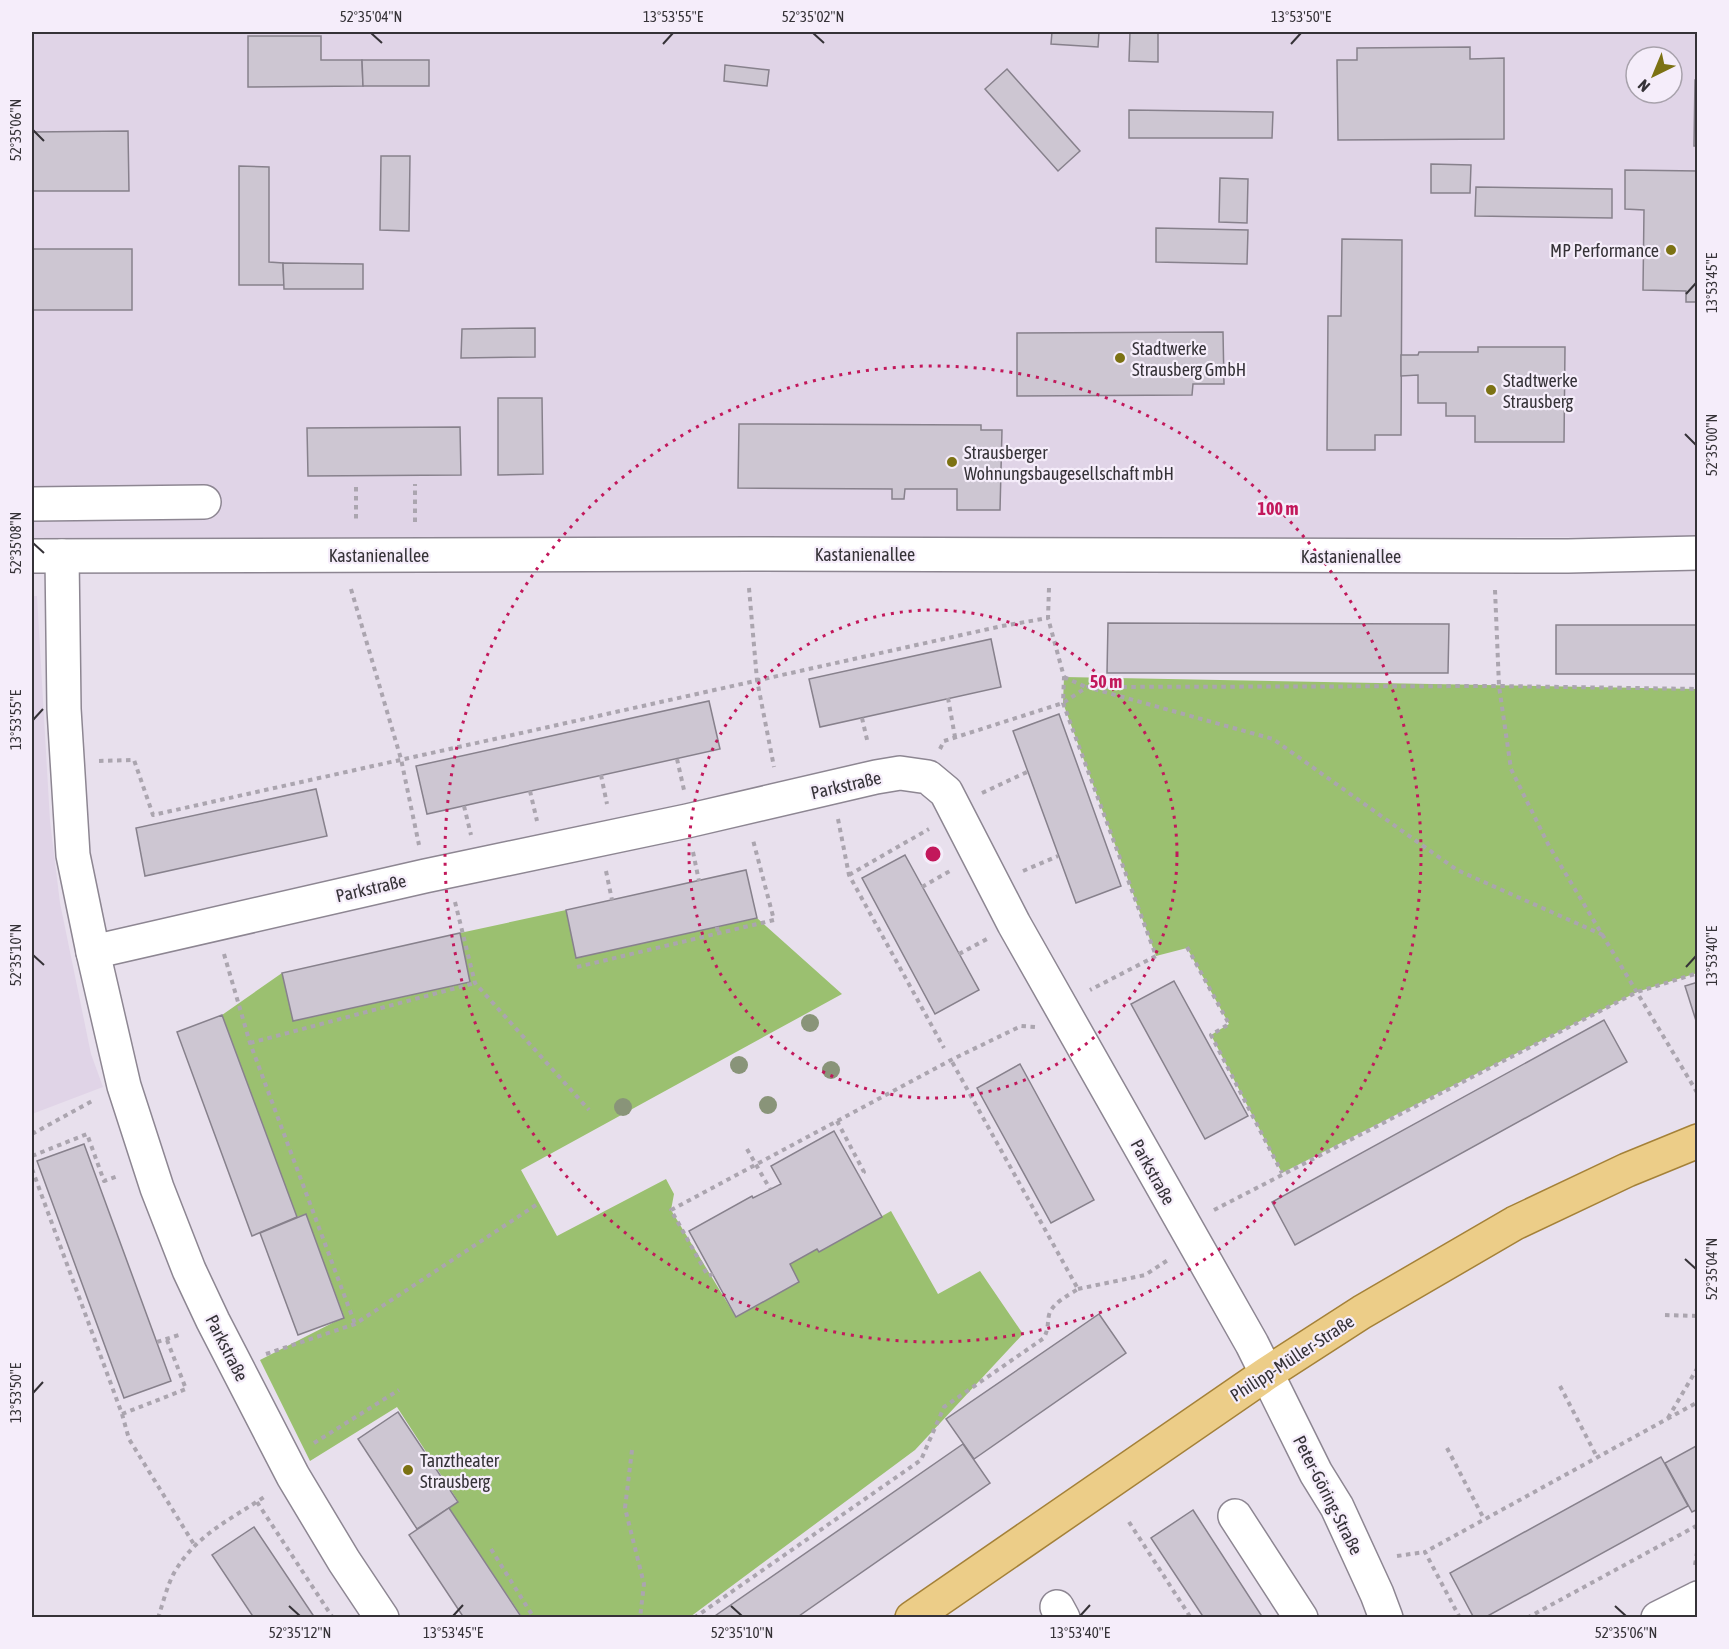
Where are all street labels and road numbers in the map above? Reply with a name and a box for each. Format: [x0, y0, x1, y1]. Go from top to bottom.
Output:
street label: Kastanienallee [815, 544, 915, 565]
street label: Kastanienallee [329, 545, 429, 566]
street label: Kastanienallee [1301, 546, 1401, 567]
street label: Parkstraße [809, 767, 883, 803]
street label: Parkstraße [334, 870, 408, 906]
street label: Parkstraße [1126, 1136, 1180, 1208]
street label: Philipp-Müller-Straße [1226, 1310, 1358, 1406]
street label: Parkstraße [201, 1311, 253, 1385]
street label: Peter-Göring-Straße [1289, 1432, 1367, 1558]

